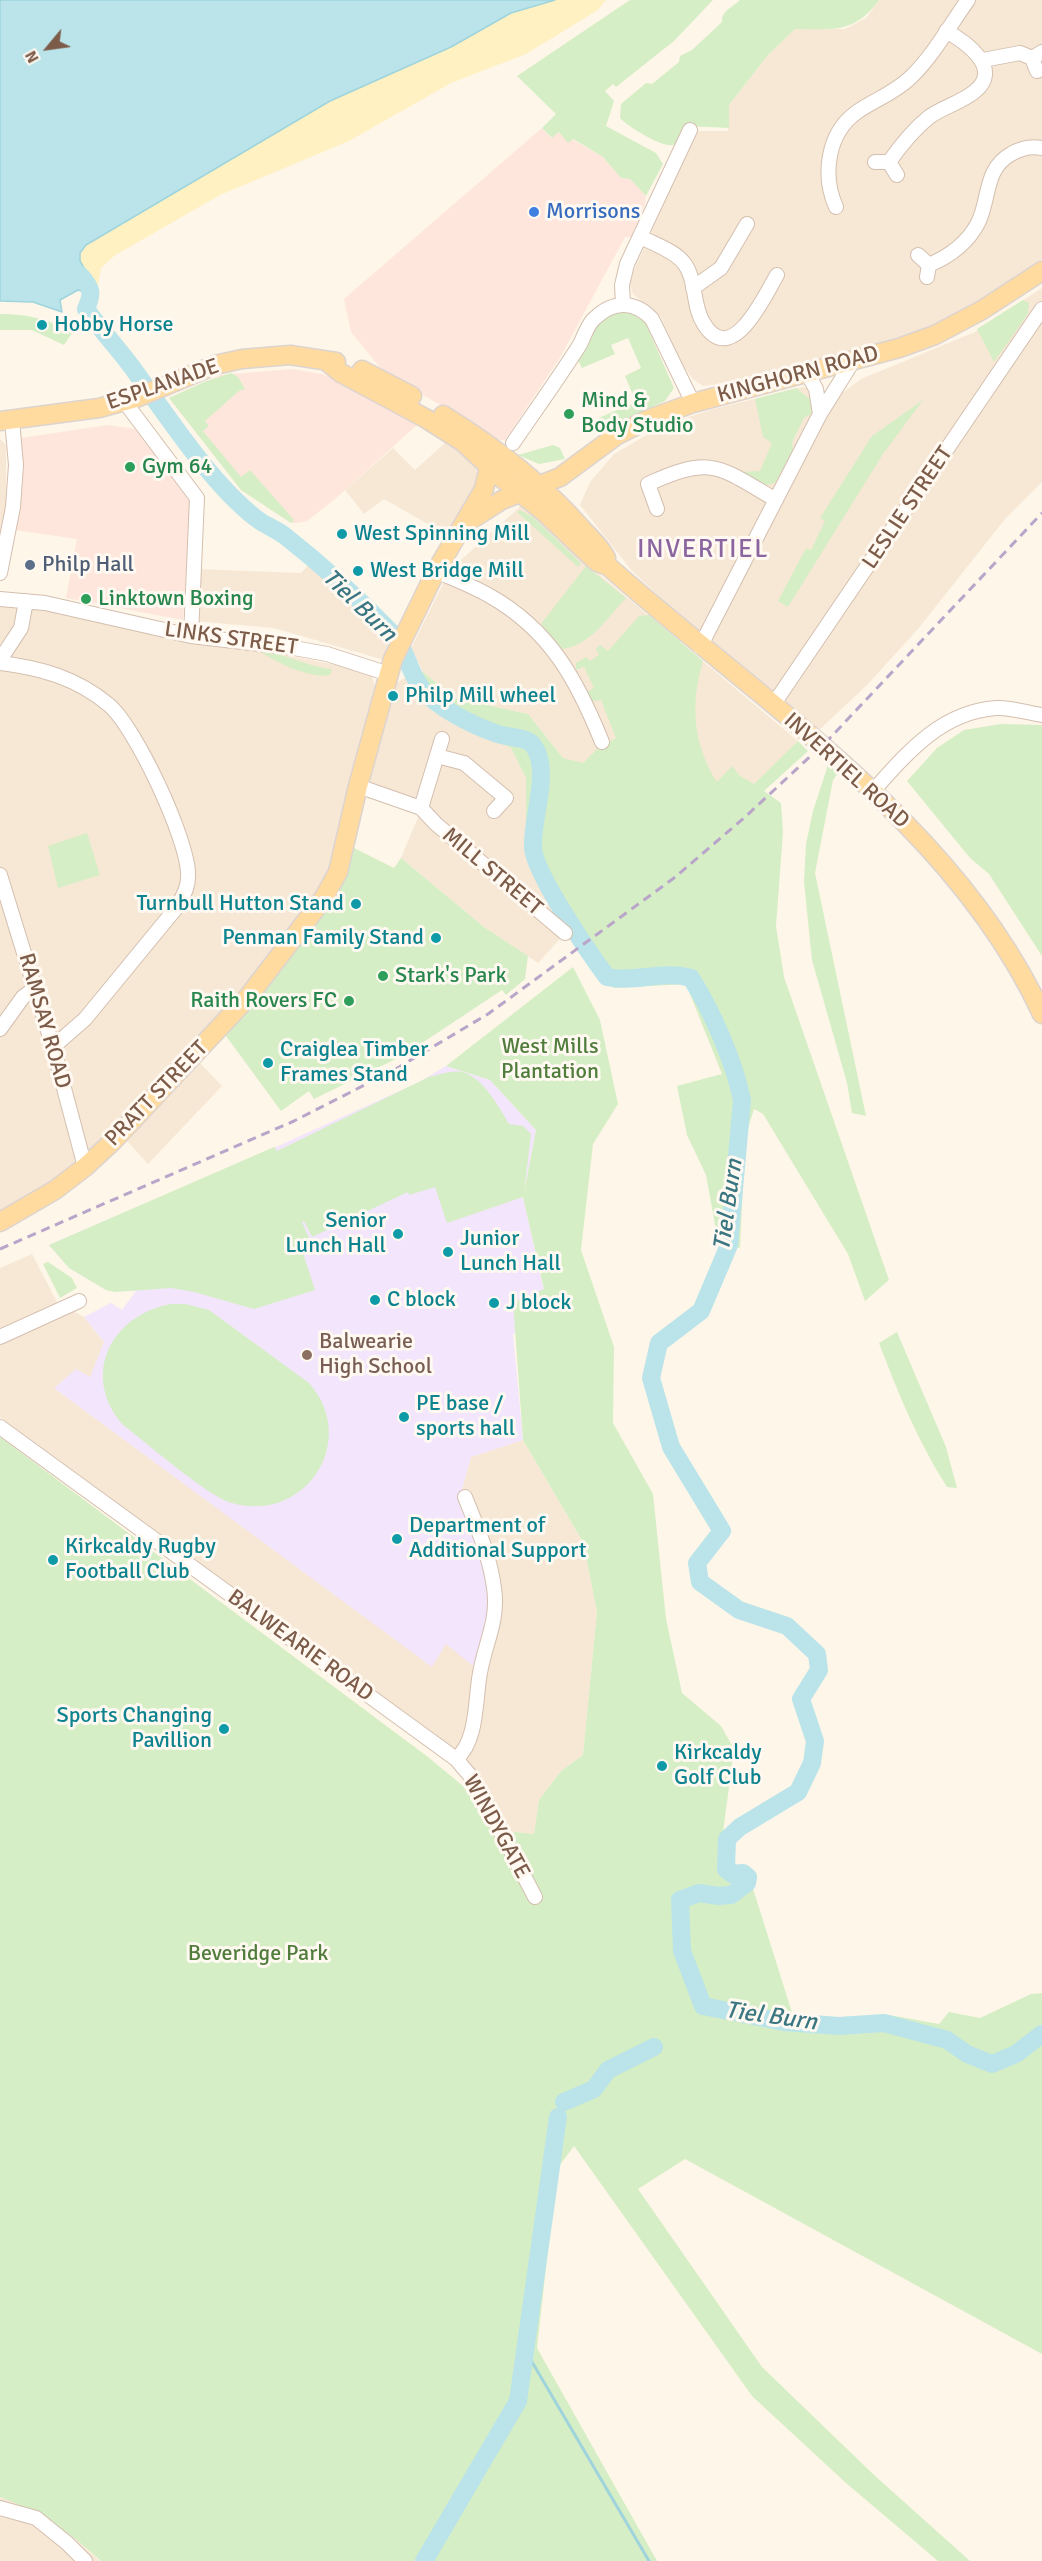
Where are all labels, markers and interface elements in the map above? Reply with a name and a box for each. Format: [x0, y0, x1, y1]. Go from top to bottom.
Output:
north arrow [18, 18, 78, 78]
text: N [21, 47, 44, 66]
place label: Morrisons [546, 199, 640, 225]
marker: Morrisons [527, 205, 541, 219]
place label: Hobby Horse [54, 312, 174, 338]
marker: Hobby Horse [35, 318, 49, 332]
street label: KINGHORN ROAD [715, 341, 881, 409]
street label: ESPLANADE [103, 353, 223, 417]
place label: Mind & Body Studio [581, 388, 693, 440]
marker: Mind & Body Studio [562, 407, 576, 421]
street label: LESLIE STREET [857, 442, 959, 574]
place label: Gym 64 [142, 454, 212, 480]
marker: Gym 64 [123, 460, 137, 474]
place label: West Spinning Mill [354, 521, 530, 547]
marker: West Spinning Mill [335, 527, 349, 541]
district label: INVERTIEL [637, 534, 769, 566]
place label: Philp Hall [42, 552, 134, 578]
marker: Philp Hall [23, 558, 37, 572]
place label: West Bridge Mill [370, 558, 524, 584]
water label: Tiel Burn [316, 564, 402, 648]
marker: West Bridge Mill [351, 564, 365, 578]
place label: Linktown Boxing [98, 586, 254, 612]
marker: Linktown Boxing [79, 592, 93, 606]
street label: LINKS STREET [163, 617, 299, 661]
place label: Philp Mill wheel [405, 683, 556, 709]
marker: Philp Mill wheel [386, 689, 400, 703]
street label: INVERTIEL ROAD [778, 708, 914, 834]
street label: MILL STREET [436, 822, 548, 922]
place label: Turnbull Hutton Stand [137, 891, 344, 917]
marker: Turnbull Hutton Stand [349, 897, 363, 911]
place label: Penman Family Stand [222, 925, 424, 951]
marker: Penman Family Stand [429, 931, 443, 945]
street label: RAMSAY ROAD [12, 950, 76, 1092]
place label: Stark's Park [395, 963, 506, 989]
marker: Stark's Park [376, 969, 390, 983]
place label: Raith Rovers FC [190, 988, 337, 1014]
marker: Raith Rovers FC [342, 994, 356, 1008]
park label: West Mills Plantation [501, 1034, 599, 1086]
street label: PRATT STREET [100, 1036, 214, 1152]
place label: Craiglea Timber Frames Stand [280, 1037, 428, 1088]
marker: Craiglea Timber Frames Stand [261, 1056, 275, 1070]
water label: Tiel Burn [708, 1157, 750, 1253]
place label: Senior Lunch Hall [285, 1208, 386, 1260]
place label: Junior Lunch Hall [460, 1226, 561, 1278]
marker: Senior Lunch Hall [391, 1227, 405, 1241]
marker: Junior Lunch Hall [441, 1245, 455, 1259]
place label: C block [387, 1287, 456, 1313]
place label: J block [506, 1290, 571, 1316]
marker: C block [368, 1293, 382, 1307]
marker: J block [487, 1296, 501, 1310]
place label: Balwearie High School [319, 1329, 432, 1380]
marker: Balwearie High School [300, 1348, 314, 1362]
place label: PE base / sports hall [416, 1391, 515, 1442]
marker: PE base / sports hall [397, 1410, 411, 1424]
place label: Department of Additional Support [409, 1513, 586, 1564]
marker: Department of Additional Support [390, 1532, 404, 1546]
place label: Kirkcaldy Rugby Football Club [65, 1534, 216, 1586]
marker: Kirkcaldy Rugby Football Club [46, 1553, 60, 1567]
street label: BALWEARIE ROAD [222, 1584, 378, 1708]
place label: Sports Changing Pavillion [56, 1703, 212, 1754]
marker: Sports Changing Pavillion [217, 1722, 231, 1736]
place label: Kirkcaldy Golf Club [674, 1740, 762, 1792]
marker: Kirkcaldy Golf Club [655, 1759, 669, 1773]
street label: WINDYGATE [457, 1771, 535, 1883]
park label: Beveridge Park [188, 1941, 328, 1967]
water label: Tiel Burn [723, 1996, 819, 2038]

